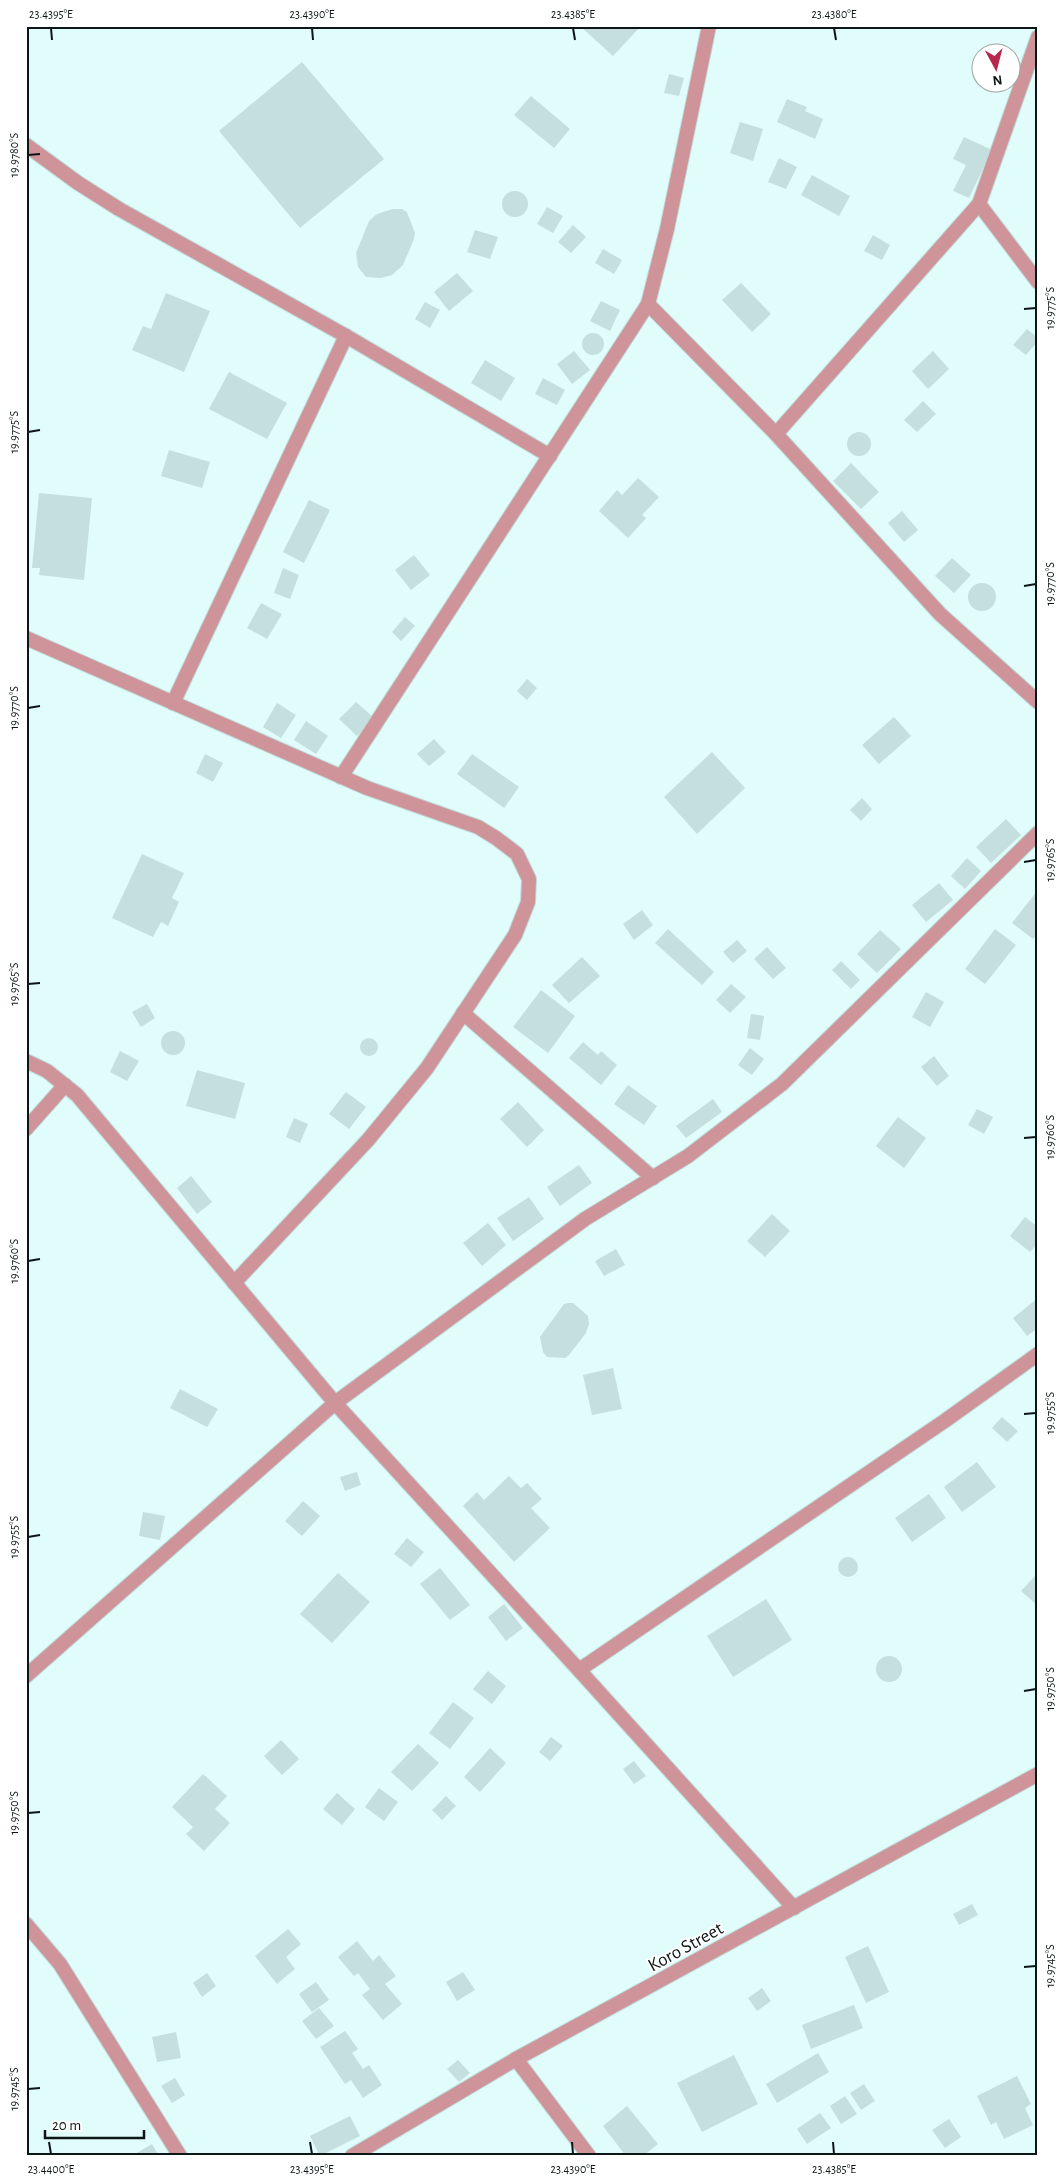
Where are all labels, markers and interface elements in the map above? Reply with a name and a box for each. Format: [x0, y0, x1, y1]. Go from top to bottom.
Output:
text: 23.4395°E [29, 8, 73, 20]
text: 23.4390°E [289, 8, 335, 20]
text: 23.4385°E [551, 8, 595, 20]
text: 23.4380°E [811, 8, 857, 20]
north arrow [972, 42, 1022, 92]
text: N [992, 72, 1003, 87]
text: 19.9780°S [8, 132, 20, 177]
text: 19.9775°S [1044, 286, 1056, 329]
text: 19.9775°S [8, 410, 20, 453]
text: 19.9770°S [1044, 562, 1056, 606]
text: 19.9770°S [8, 686, 20, 730]
text: 19.9765°S [1044, 838, 1056, 882]
text: 19.9765°S [8, 962, 20, 1006]
text: 19.9760°S [1044, 1115, 1056, 1159]
text: 19.9760°S [8, 1239, 20, 1283]
text: 19.9755°S [1044, 1391, 1056, 1434]
text: 19.9755°S [8, 1515, 20, 1558]
text: 19.9750°S [1044, 1667, 1056, 1711]
text: 19.9750°S [8, 1791, 20, 1835]
street label: Koro Street [645, 1919, 726, 1976]
text: 19.9745°S [1044, 1944, 1056, 1988]
text: 19.9745°S [8, 2067, 20, 2111]
scale bar [45, 2107, 144, 2139]
text: 20 m [52, 2118, 81, 2133]
text: 23.4400°E [28, 2163, 75, 2175]
text: 23.4395°E [290, 2163, 334, 2175]
text: 23.4390°E [550, 2163, 596, 2175]
text: 23.4385°E [812, 2163, 856, 2175]

